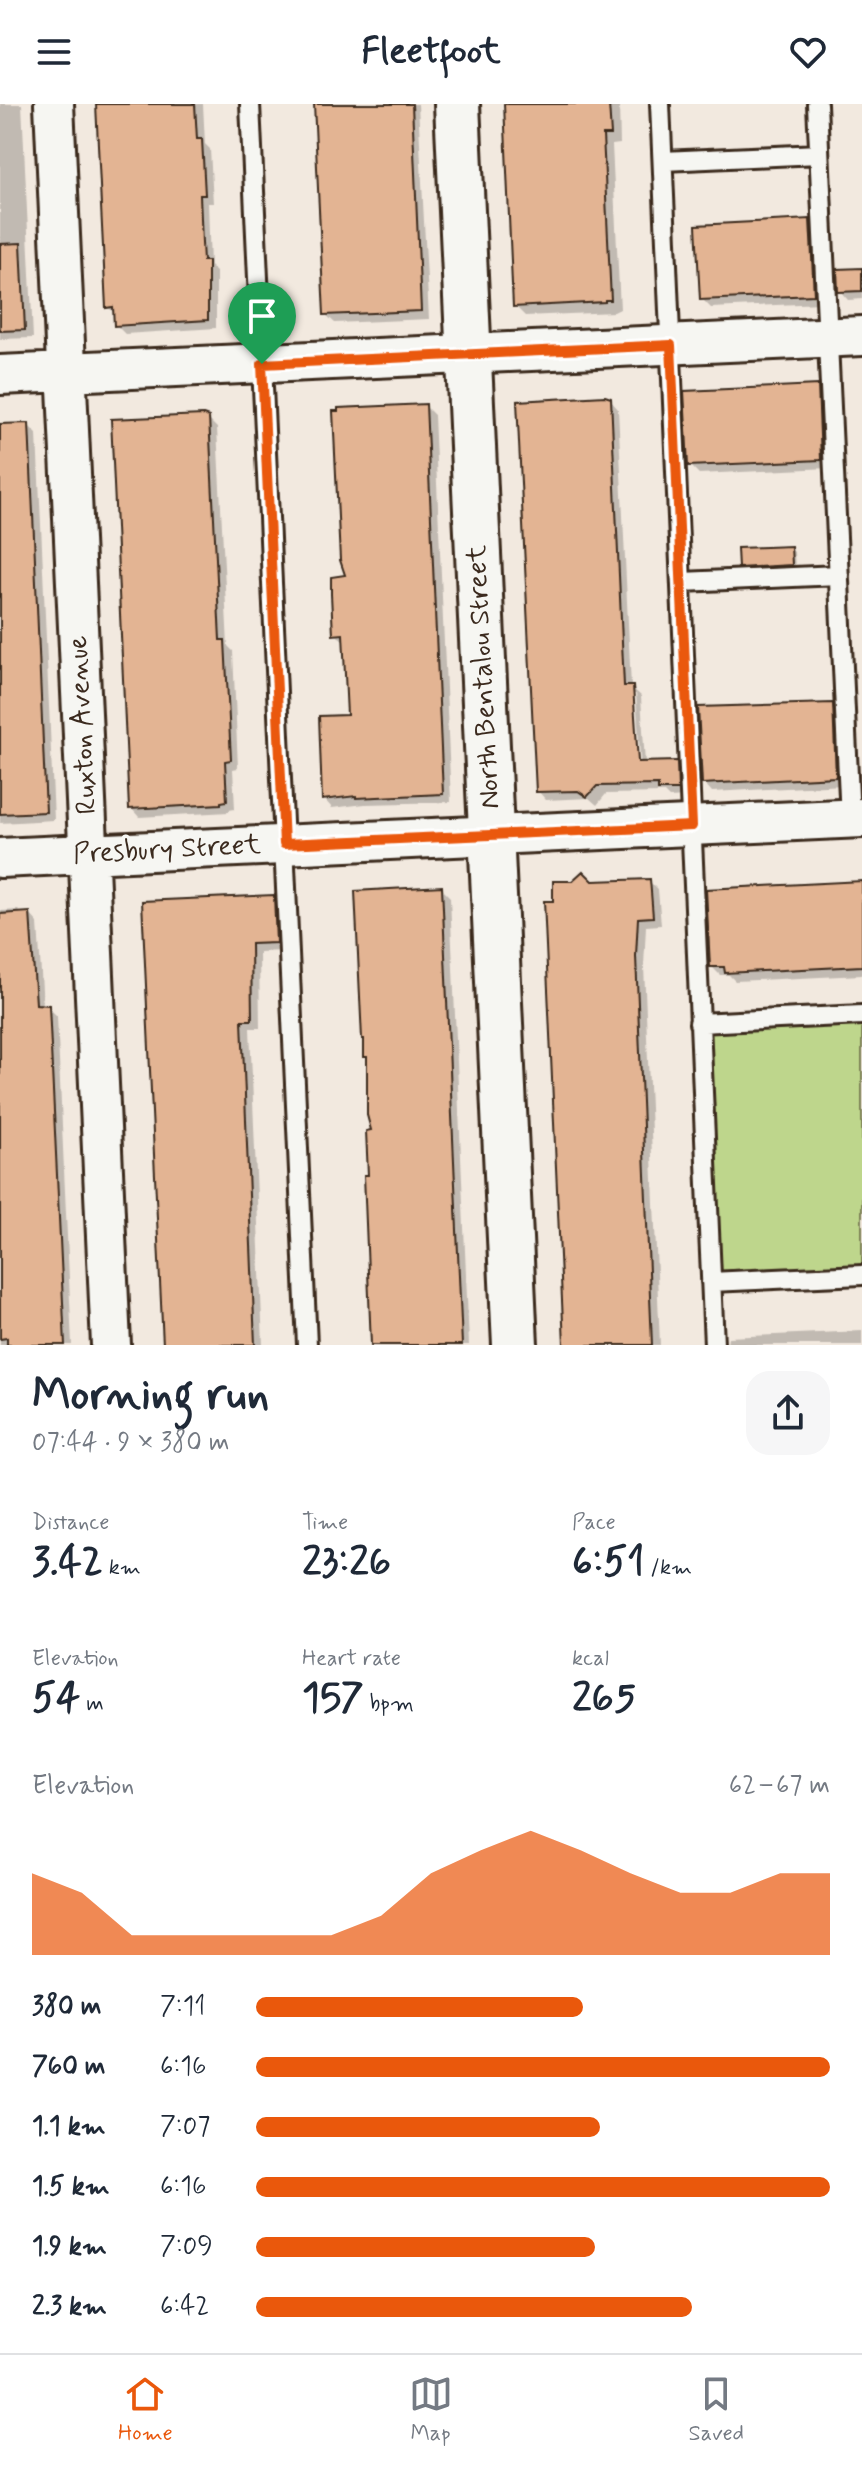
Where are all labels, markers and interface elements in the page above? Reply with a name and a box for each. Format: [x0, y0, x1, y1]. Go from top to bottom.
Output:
text: Fleetfoot [361, 29, 501, 76]
icon: menu [32, 30, 76, 74]
icon: heart [786, 30, 830, 74]
pin [228, 282, 296, 364]
icon: arrive [240, 294, 284, 338]
street label: North Bentalou Street [459, 544, 509, 810]
street label: Ruxton Avenue [60, 635, 106, 815]
street label: Presbury Street [72, 827, 262, 873]
text: Morning run [32, 1367, 269, 1425]
button: share [746, 1371, 830, 1455]
text: 07:44 · 9 × 380 m [32, 1426, 230, 1460]
text: Distance [32, 1509, 109, 1537]
text: Time [302, 1509, 348, 1537]
text: Pace [572, 1509, 616, 1537]
text: 3.42 [32, 1537, 103, 1589]
text: 23:26 [302, 1537, 391, 1589]
text: 6:51 [572, 1537, 644, 1589]
text: km [103, 1554, 141, 1582]
text: /km [644, 1554, 692, 1582]
text: Elevation [32, 1645, 119, 1673]
text: Heart rate [302, 1645, 401, 1673]
text: kcal [572, 1645, 609, 1673]
text: 54 [32, 1673, 80, 1725]
text: 157 [302, 1673, 364, 1725]
text: 265 [572, 1673, 636, 1725]
text: m [80, 1690, 104, 1718]
text: bpm [364, 1690, 414, 1718]
text: Elevation [32, 1769, 134, 1803]
text: 62–67 m [729, 1769, 830, 1803]
text: 380 m [32, 1990, 101, 2024]
text: 7:11 [160, 1990, 206, 2024]
text: 760 m [32, 2050, 106, 2084]
text: 6:16 [160, 2050, 206, 2084]
text: 1.1 km [32, 2110, 106, 2144]
text: 7:07 [160, 2110, 210, 2144]
text: 1.5 km [32, 2170, 110, 2204]
text: 6:16 [160, 2170, 206, 2204]
text: 1.9 km [32, 2230, 107, 2264]
text: 7:09 [160, 2230, 213, 2264]
text: 2.3 km [32, 2290, 107, 2324]
text: 6:42 [160, 2290, 209, 2324]
tab: Home [118, 2372, 173, 2448]
tab: Map [409, 2372, 453, 2448]
tab: Saved [688, 2372, 744, 2448]

